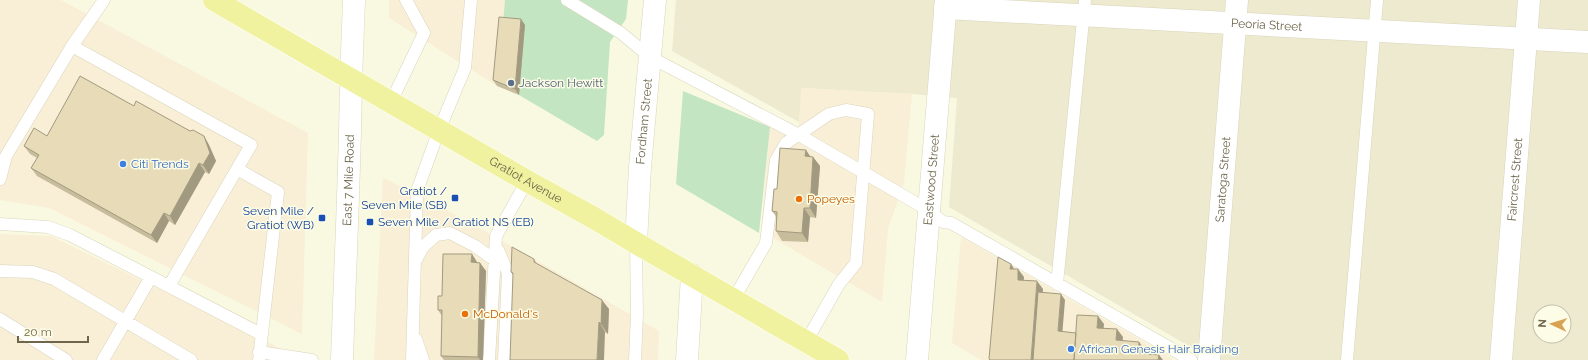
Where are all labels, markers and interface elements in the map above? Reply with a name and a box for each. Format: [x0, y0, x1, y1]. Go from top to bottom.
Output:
street label: Peoria Street [1231, 16, 1303, 34]
place label: Jackson Hewitt [519, 76, 603, 90]
marker: Jackson Hewitt [506, 78, 516, 88]
street label: Fordham Street [633, 78, 655, 165]
street label: Eastwood Street [921, 133, 942, 226]
street label: East 7 Mile Road [340, 134, 357, 226]
street label: Saratoga Street [1213, 136, 1233, 223]
street label: Faircrest Street [1505, 137, 1525, 222]
street label: Gratiot Avenue [487, 154, 565, 206]
place label: Citi Trends [131, 157, 189, 171]
marker: Citi Trends [118, 159, 128, 169]
place label: Gratiot / Seven Mile (SB) [361, 184, 447, 212]
place label: Popeyes [807, 192, 855, 206]
marker: Gratiot / Seven Mile (SB) [450, 193, 460, 203]
marker: Popeyes [794, 194, 804, 204]
place label: Seven Mile / Gratiot (WB) [243, 204, 314, 232]
marker: Seven Mile / Gratiot (WB) [317, 213, 327, 223]
place label: Seven Mile / Gratiot NS (EB) [378, 215, 534, 229]
marker: Seven Mile / Gratiot NS (EB) [365, 217, 375, 227]
north arrow [1532, 304, 1572, 344]
place label: McDonald's [473, 307, 538, 321]
marker: McDonald's [460, 309, 470, 319]
scale bar [18, 318, 88, 344]
text: N [1536, 319, 1549, 328]
text: 20 m [24, 325, 52, 339]
place label: African Genesis Hair Braiding [1079, 342, 1239, 356]
marker: African Genesis Hair Braiding [1066, 344, 1076, 354]

